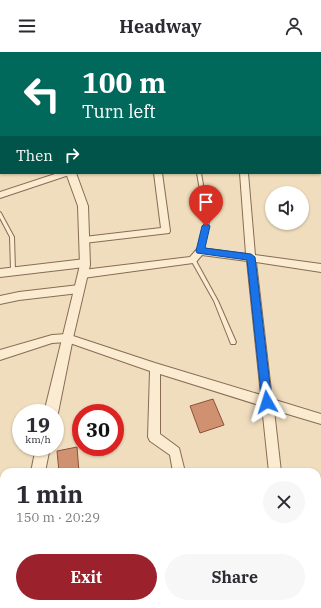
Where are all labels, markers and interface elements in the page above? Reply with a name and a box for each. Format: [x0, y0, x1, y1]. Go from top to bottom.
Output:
icon: menu [16, 15, 38, 37]
text: Headway [119, 15, 202, 38]
icon: person [283, 15, 305, 37]
text: 100 m [82, 64, 166, 101]
icon: left [16, 68, 68, 120]
text: Turn left [82, 100, 156, 123]
icon: right [61, 144, 83, 166]
text: Then [16, 146, 53, 165]
pin [189, 185, 223, 226]
map controls [265, 186, 309, 230]
button: sound [265, 186, 309, 230]
icon: arrive [195, 191, 217, 213]
position arrow [246, 381, 288, 423]
speed limit sign: 30 [72, 404, 124, 456]
text: 19 [26, 411, 50, 438]
text: km/h [25, 433, 51, 446]
text: 1 min [16, 478, 83, 510]
button: close [263, 481, 305, 523]
text: 150 m · 20:29 [16, 509, 100, 526]
button: Exit [16, 554, 157, 600]
button: Share [165, 554, 305, 600]

